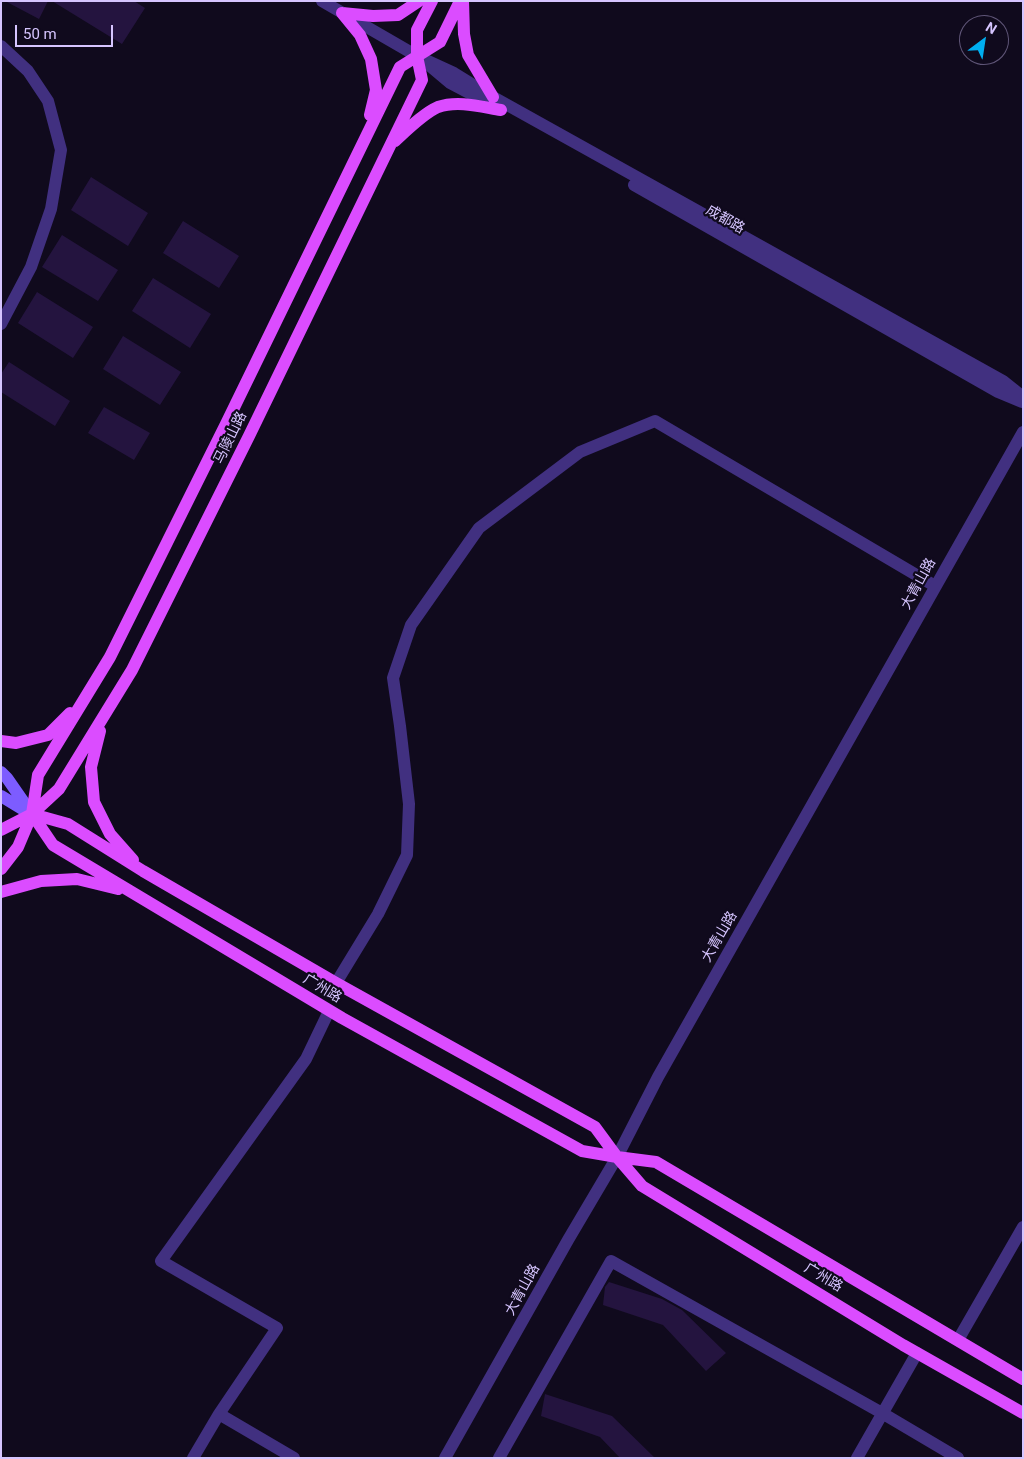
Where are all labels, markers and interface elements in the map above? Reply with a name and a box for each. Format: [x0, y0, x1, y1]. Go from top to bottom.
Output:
scale bar [18, 15, 115, 47]
north arrow [959, 15, 1009, 65]
text: N [983, 19, 1000, 37]
text: 50 m [23, 25, 57, 43]
street label: 成都路 [703, 202, 747, 238]
street label: 马陵山路 [211, 409, 251, 467]
street label: 大青山路 [898, 555, 940, 613]
street label: 大青山路 [699, 909, 741, 965]
street label: 广州路 [300, 971, 344, 1007]
street label: 广州路 [801, 1260, 845, 1296]
street label: 大青山路 [502, 1261, 544, 1319]

